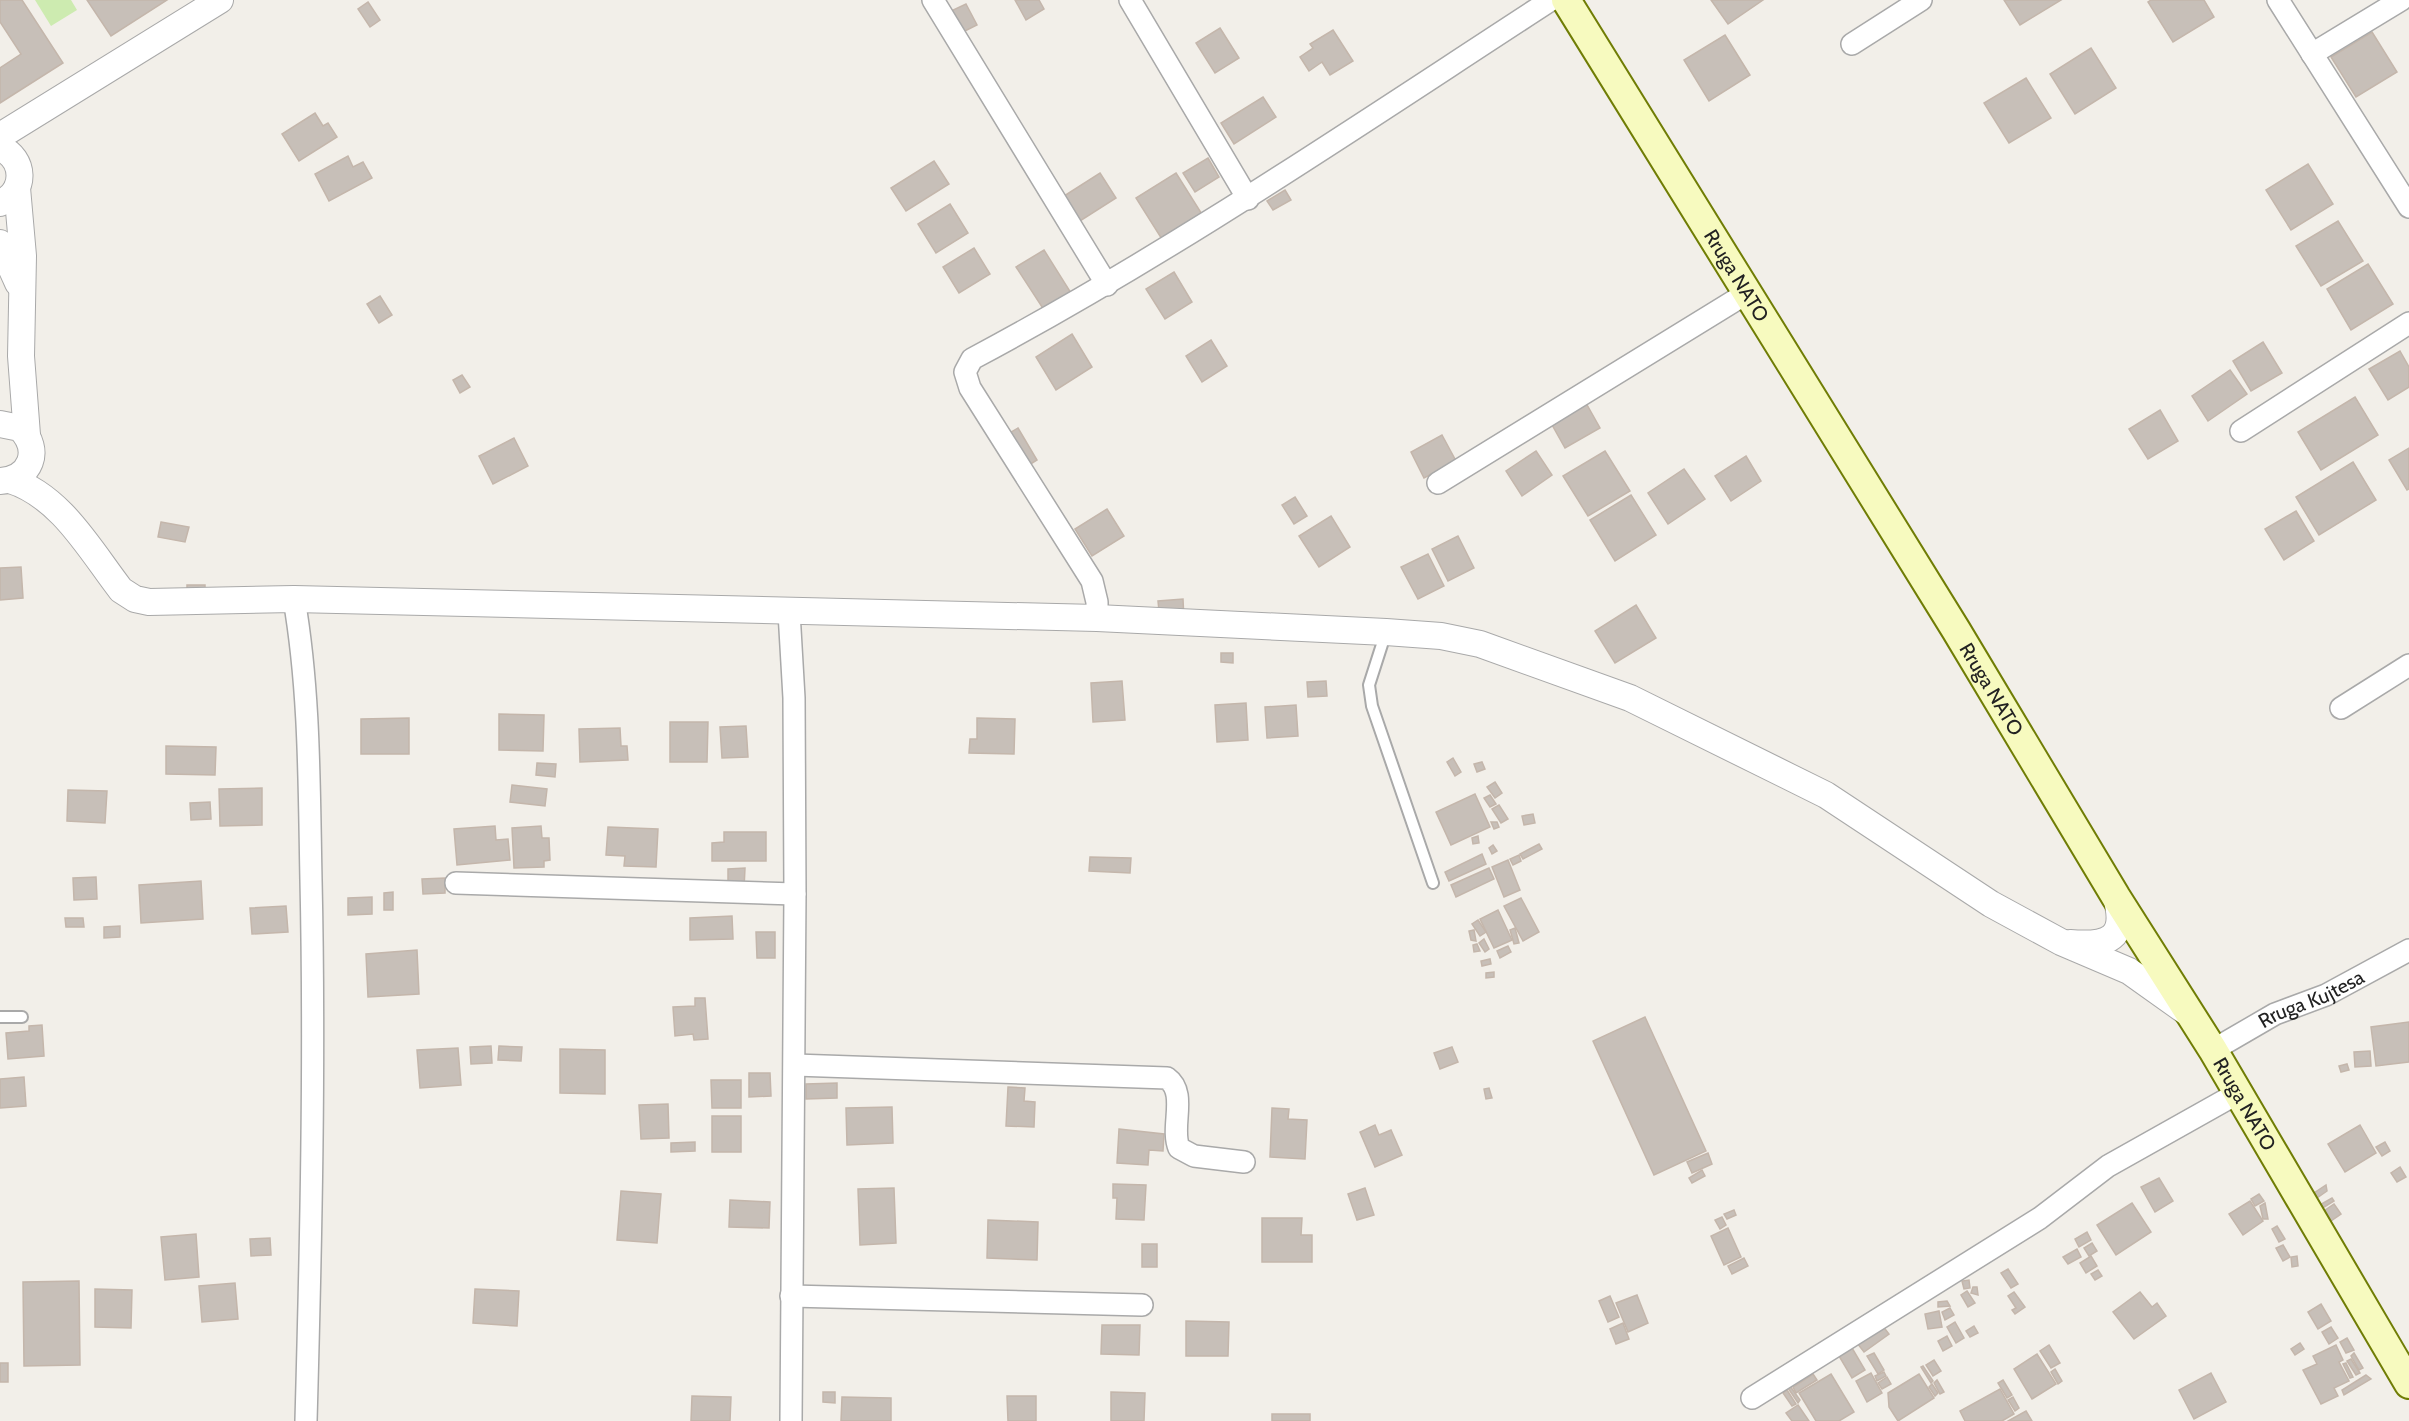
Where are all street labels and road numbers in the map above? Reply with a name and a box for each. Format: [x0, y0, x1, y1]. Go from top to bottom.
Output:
street label: Rruga NATO [1699, 225, 1774, 326]
street label: Rruga NATO [1955, 639, 2028, 740]
street label: Rruga Kujtesa [2254, 964, 2369, 1033]
street label: Rruga NATO [2208, 1053, 2281, 1155]

